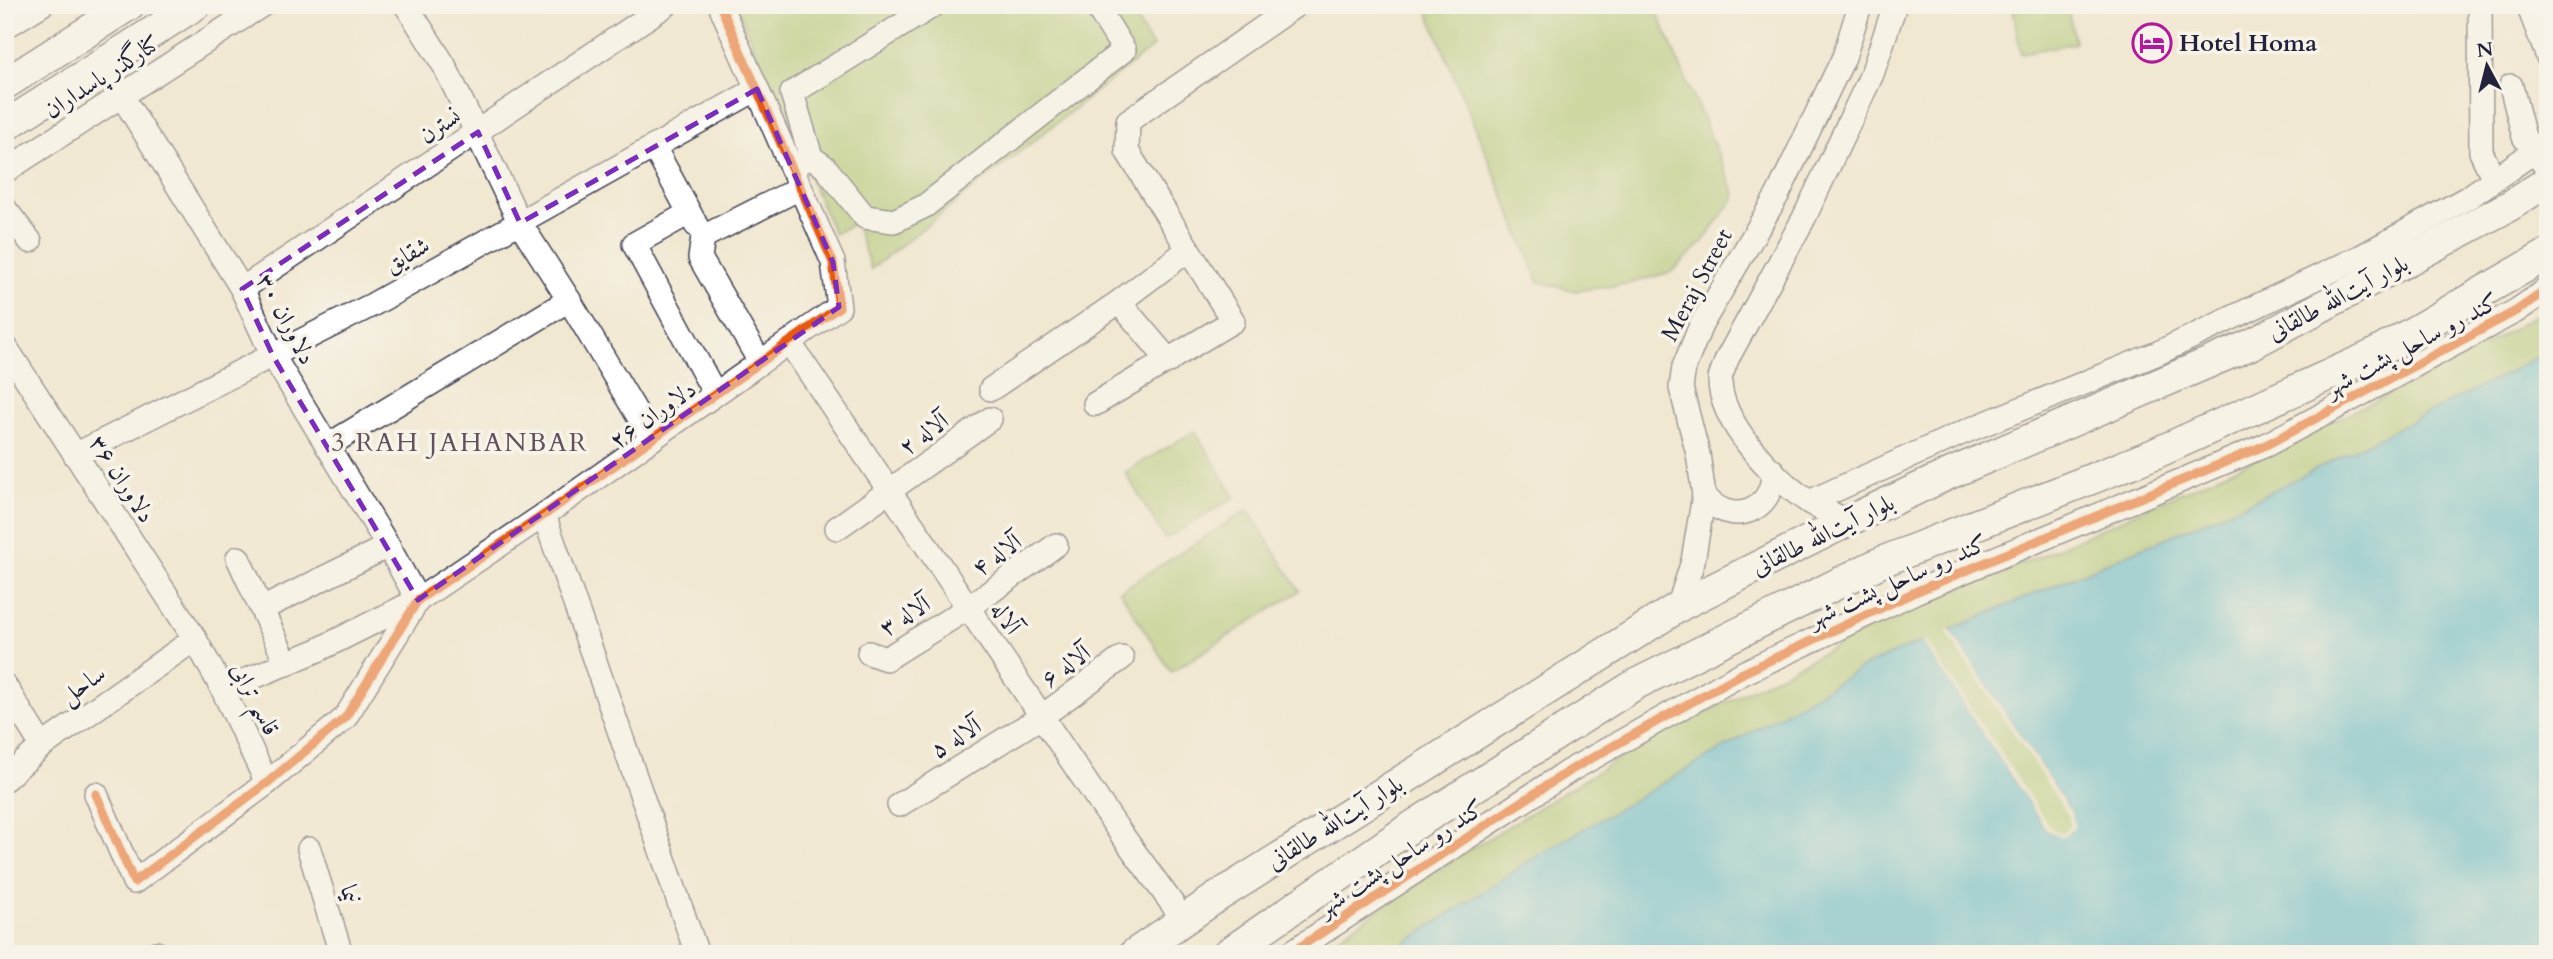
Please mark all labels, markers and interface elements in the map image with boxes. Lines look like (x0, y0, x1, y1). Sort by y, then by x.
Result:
hotel icon: Hotel Homa (2131, 22, 2173, 64)
street label: کنارگذر پاسداران (37, 26, 166, 127)
place label: Hotel Homa (2179, 27, 2317, 60)
north arrow (2452, 32, 2522, 102)
text: N (2475, 36, 2495, 64)
street label: نسترن (413, 100, 467, 152)
street label: Meraj Street (1653, 222, 1741, 347)
street label: شقایق (378, 229, 436, 281)
street label: بلوار آیت‌الله طالقانی (2260, 244, 2414, 349)
street label: دلاوران ۳۰ (248, 268, 324, 370)
street label: کند رو ساحل پشت شهر (2316, 285, 2505, 406)
street label: دلاوران ۲۶ (603, 373, 703, 457)
street label: آلاله ۲ (892, 403, 958, 463)
district label: 3 RAH JAHANBAR (331, 425, 589, 460)
street label: دلاوران ۳۶ (81, 429, 163, 529)
street label: بلوار آیت‌الله طالقانی (1745, 483, 1900, 584)
street label: آلاله ۴ (965, 524, 1031, 584)
street label: کند رو ساحل پشت شهر (1800, 527, 1993, 637)
street label: آلاله ۳ (873, 586, 939, 644)
street label: آلاله (983, 595, 1031, 644)
street label: آلاله ۶ (1034, 635, 1100, 695)
street label: ساحل (53, 657, 113, 713)
street label: قاسم ترابی (216, 657, 287, 745)
street label: آلاله ۵ (924, 708, 990, 766)
street label: بلوار آیت‌الله طالقانی (1259, 765, 1410, 878)
street label: کند رو ساحل پشت شهر (1309, 792, 1491, 926)
street label: نیما (332, 881, 368, 907)

